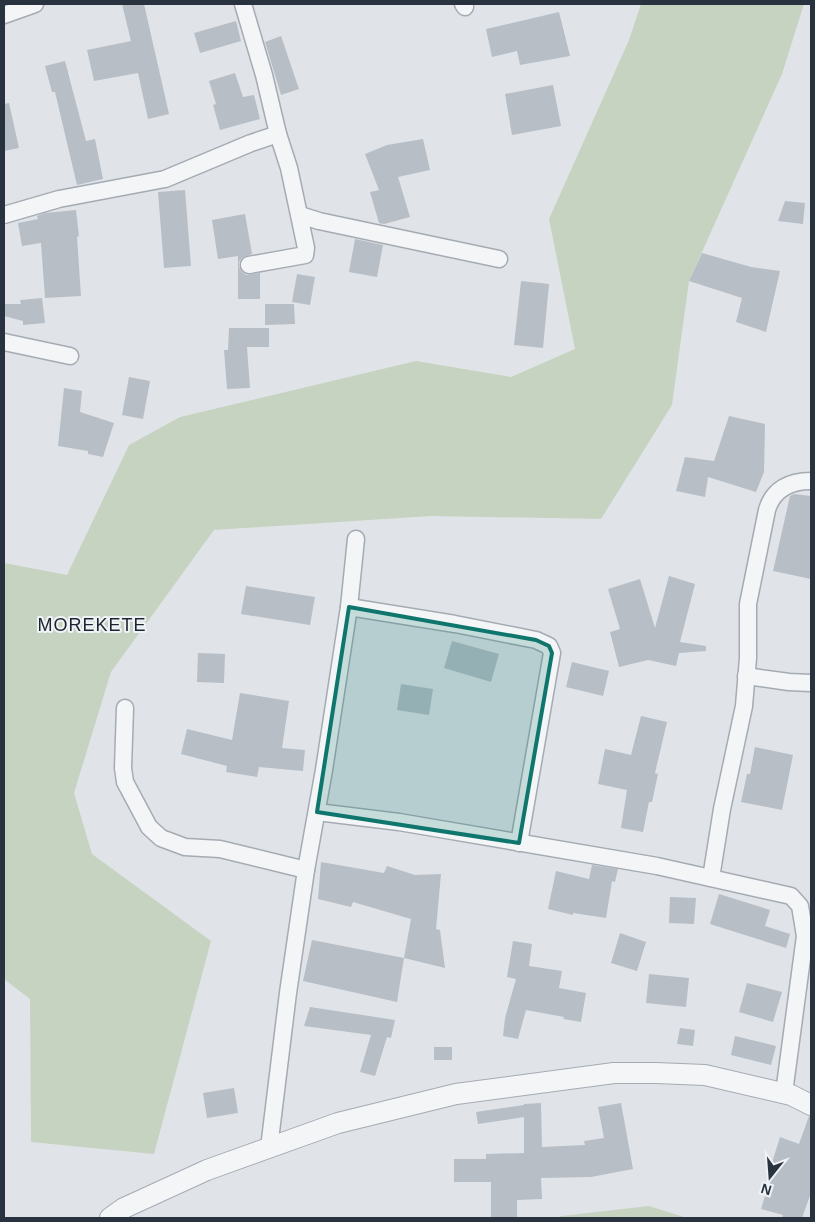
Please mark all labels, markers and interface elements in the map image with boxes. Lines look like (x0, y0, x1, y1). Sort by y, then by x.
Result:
district label: MOREKETE (37, 615, 147, 635)
north arrow (745, 1152, 795, 1202)
text: N (759, 1180, 773, 1199)

